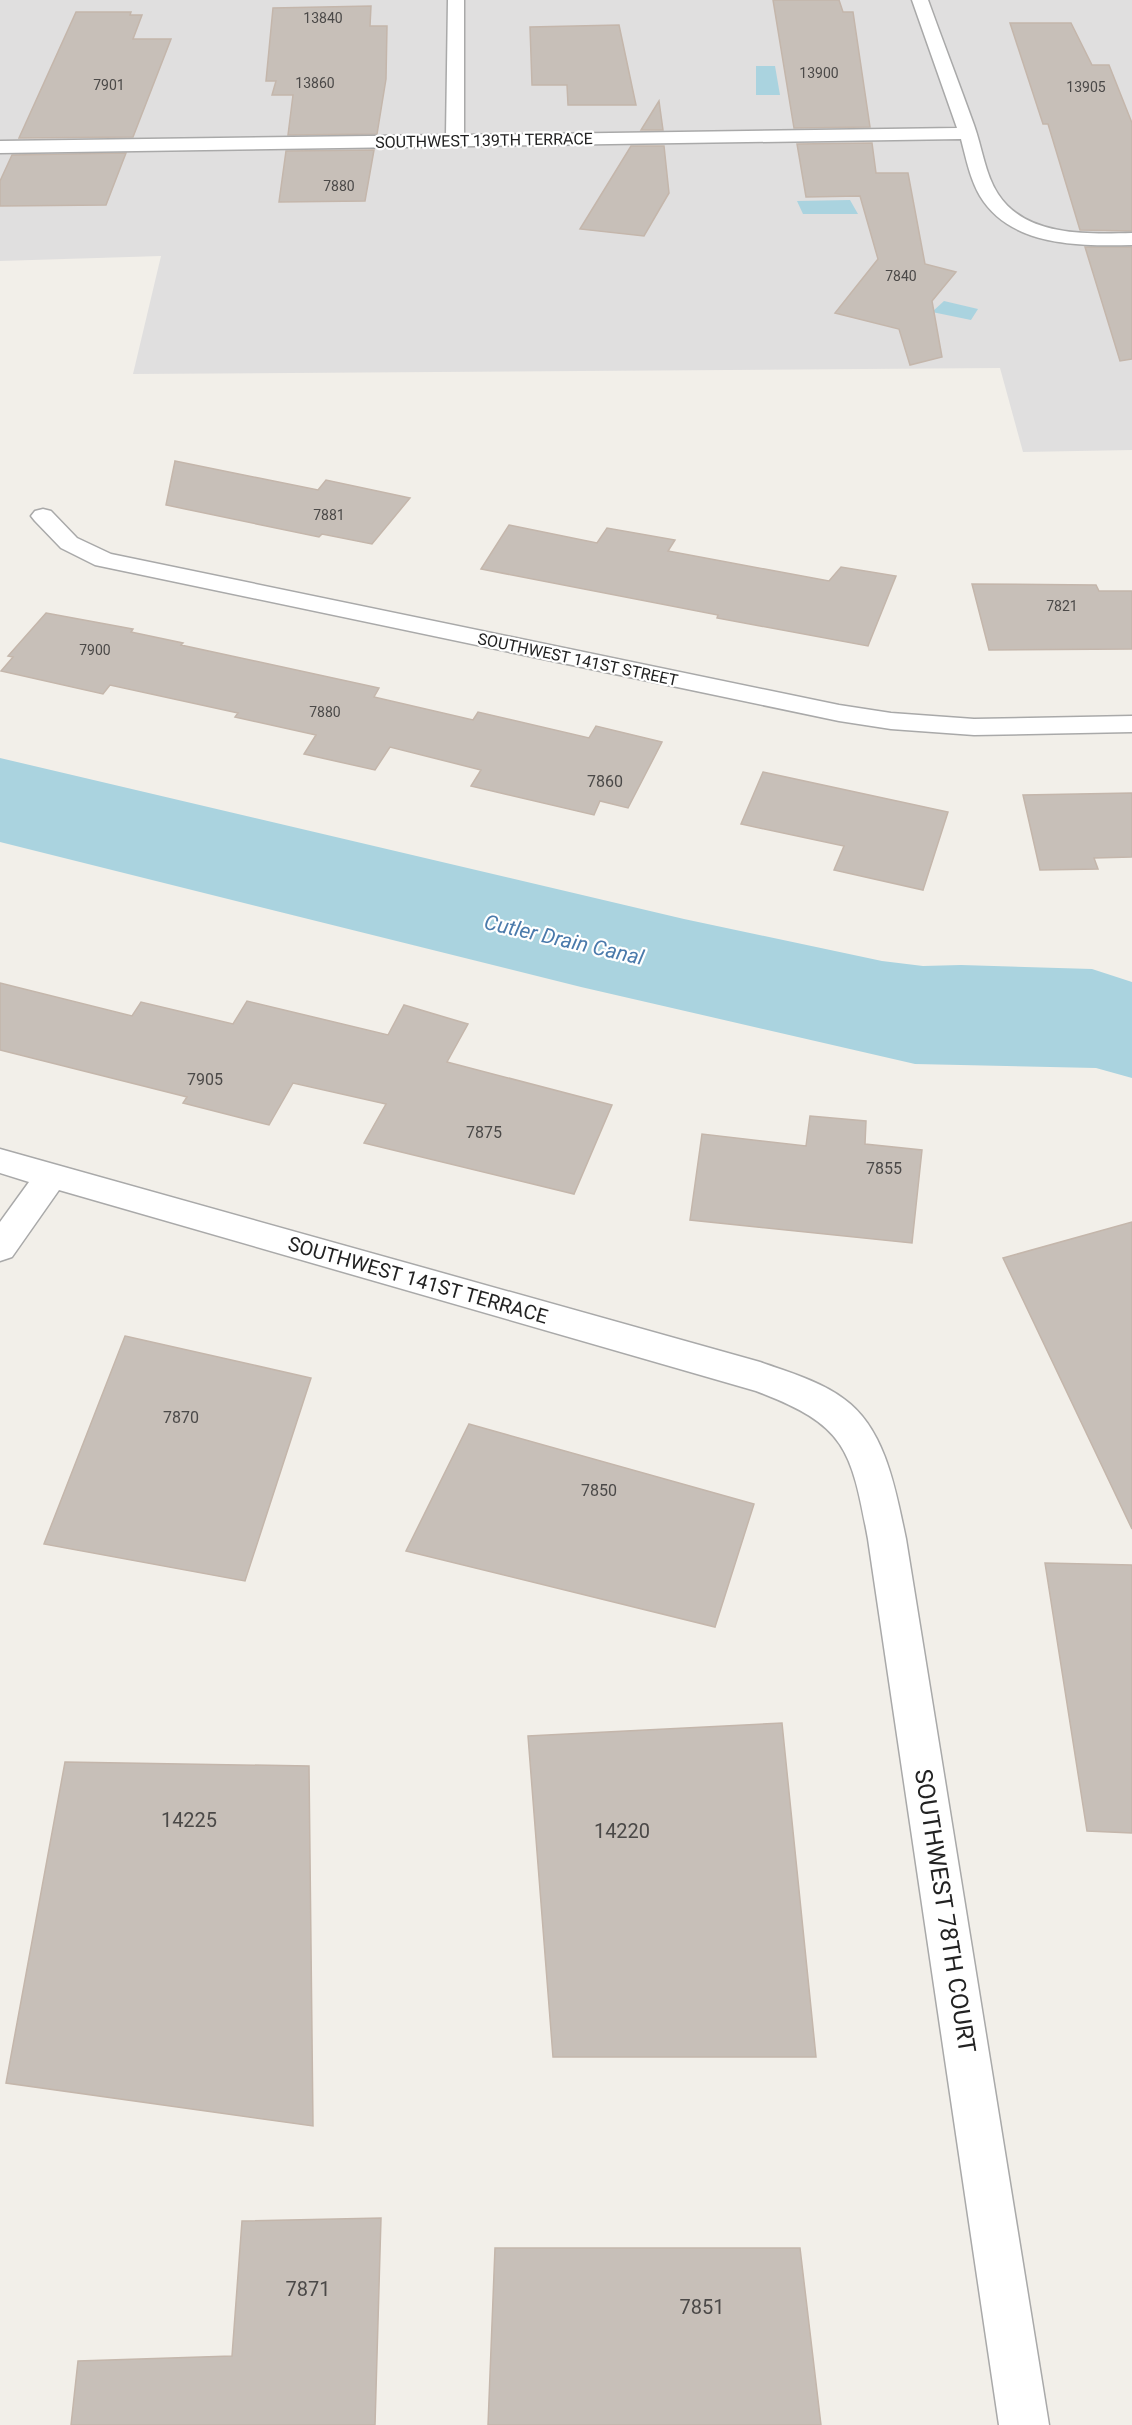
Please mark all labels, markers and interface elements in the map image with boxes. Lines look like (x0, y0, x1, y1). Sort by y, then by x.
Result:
house number: 13840 (303, 10, 343, 26)
house number: 13900 (799, 65, 839, 81)
house number: 13860 (295, 75, 335, 91)
house number: 7901 (93, 77, 125, 93)
house number: 13905 (1066, 79, 1106, 95)
street label: SOUTHWEST 139TH TERRACE (375, 129, 593, 152)
house number: 7880 (323, 178, 355, 194)
house number: 7840 (885, 268, 917, 284)
house number: 7881 (313, 507, 345, 523)
house number: 7821 (1046, 598, 1078, 614)
street label: SOUTHWEST 141ST STREET (476, 629, 680, 690)
house number: 7900 (79, 642, 111, 658)
house number: 7880 (309, 704, 341, 720)
house number: 7860 (587, 772, 623, 791)
water label: Cutler Drain Canal (482, 910, 647, 970)
house number: 7905 (187, 1070, 223, 1089)
house number: 7875 (466, 1123, 502, 1142)
house number: 7855 (866, 1159, 902, 1178)
street label: SOUTHWEST 141ST TERRACE (285, 1231, 551, 1329)
house number: 7870 (163, 1408, 199, 1427)
house number: 7850 (581, 1481, 617, 1500)
street label: SOUTHWEST 78TH COURT (909, 1767, 981, 2055)
house number: 14225 (161, 1808, 217, 1832)
house number: 14220 (594, 1819, 650, 1843)
house number: 7871 (286, 2277, 330, 2301)
house number: 7851 (680, 2295, 724, 2319)

